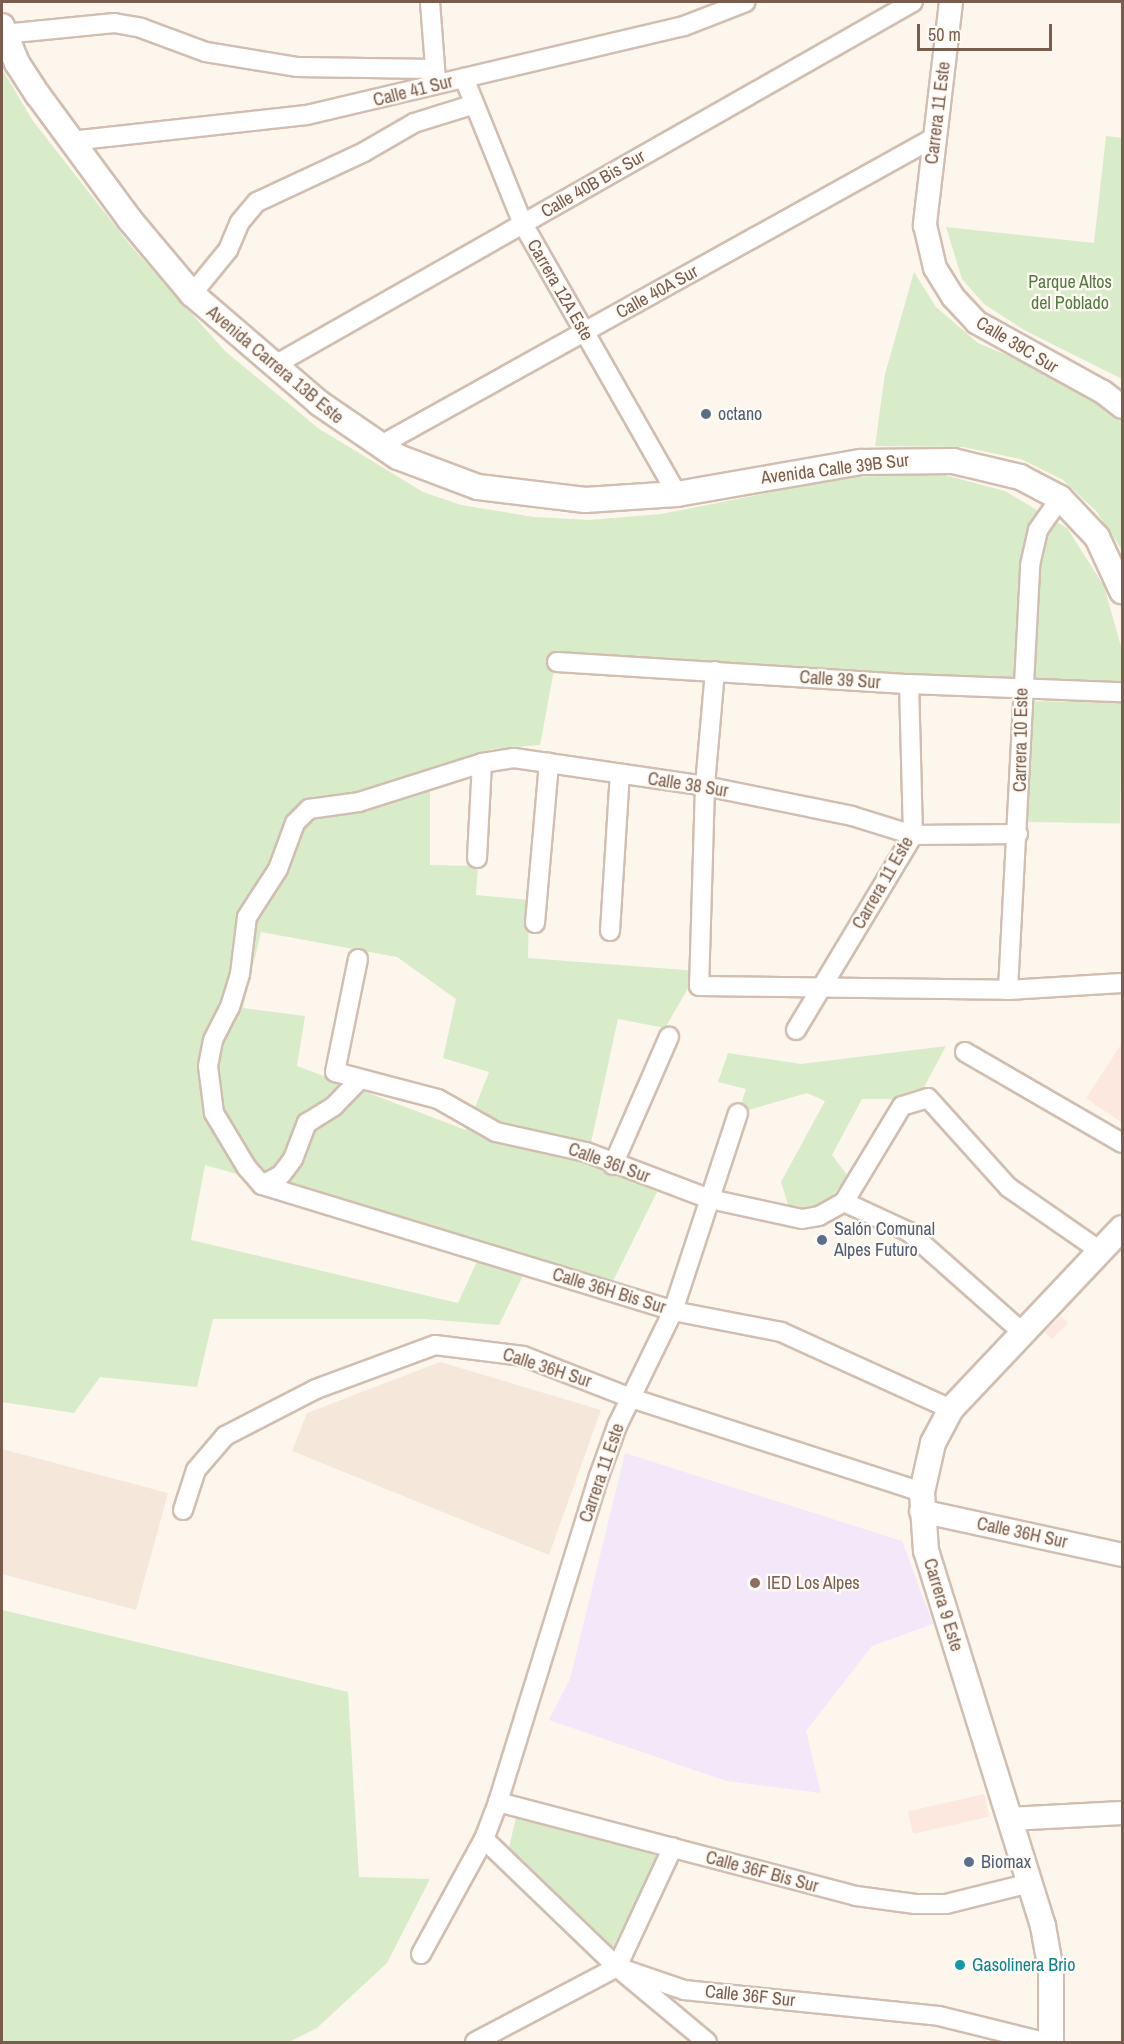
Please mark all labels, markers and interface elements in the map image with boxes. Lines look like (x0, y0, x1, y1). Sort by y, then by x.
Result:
scale bar (920, 12, 1055, 50)
text: 50 m (928, 22, 961, 47)
street label: Carrera 11 Este (921, 61, 955, 165)
street label: Calle 41 Sur (371, 71, 455, 111)
street label: Calle 40B Bis Sur (537, 146, 649, 222)
street label: Carrera 12A Este (522, 235, 598, 345)
street label: Calle 40A Sur (612, 260, 702, 324)
park label: Parque Altos del Poblado (1028, 272, 1112, 314)
street label: Avenida Carrera 13B Este (202, 301, 348, 429)
street label: Calle 39C Sur (972, 312, 1062, 378)
place label: octano (718, 403, 762, 425)
marker: octano (699, 407, 713, 421)
street label: Avenida Calle 39B Sur (760, 449, 910, 489)
street label: Calle 39 Sur (799, 666, 881, 694)
street label: Carrera 10 Este (1009, 688, 1033, 792)
street label: Calle 38 Sur (646, 768, 730, 802)
street label: Carrera 11 Este (848, 833, 918, 933)
street label: Calle 36I Sur (565, 1138, 653, 1188)
place label: Salón Comunal Alpes Futuro (834, 1219, 935, 1262)
marker: Salón Comunal Alpes Futuro (815, 1233, 829, 1247)
street label: Calle 36H Bis Sur (550, 1264, 668, 1318)
street label: Calle 36H Sur (500, 1344, 594, 1392)
street label: Carrera 11 Este (575, 1421, 629, 1525)
street label: Calle 36H Sur (975, 1513, 1069, 1553)
street label: Carrera 9 Este (919, 1556, 967, 1654)
place label: IED Los Alpes (767, 1572, 861, 1594)
marker: IED Los Alpes (748, 1576, 762, 1590)
street label: Calle 36F Bis Sur (703, 1847, 821, 1897)
place label: Biomax (981, 1851, 1031, 1873)
marker: Biomax (962, 1855, 976, 1869)
place label: Gasolinera Brio (972, 1954, 1075, 1976)
marker: Gasolinera Brio (953, 1958, 967, 1972)
street label: Calle 36F Sur (704, 1981, 796, 2011)

